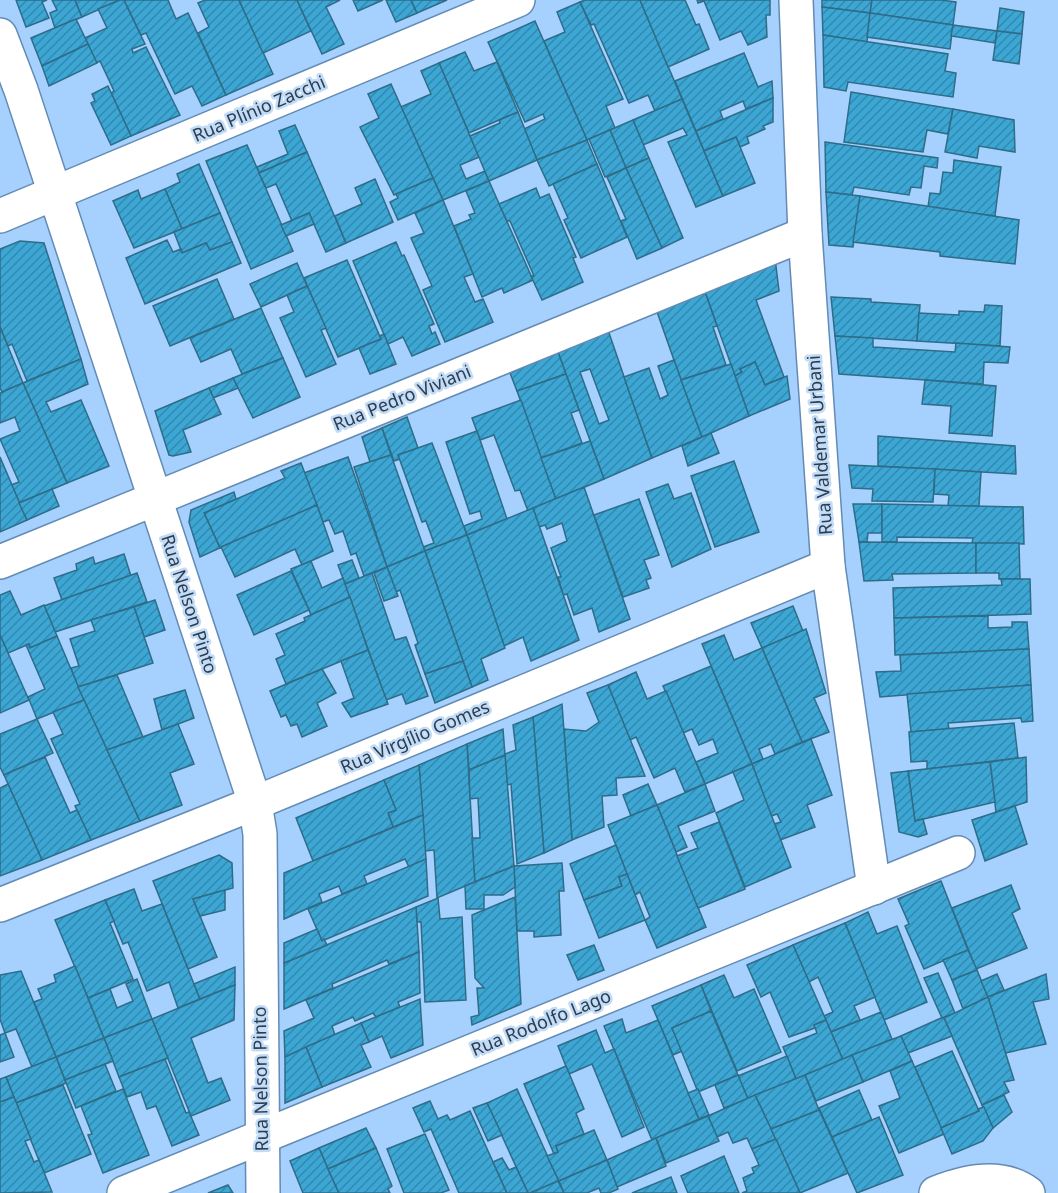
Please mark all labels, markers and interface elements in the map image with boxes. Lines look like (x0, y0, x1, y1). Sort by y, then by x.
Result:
street label: Rua Plínio Zacchi (189, 69, 329, 147)
street label: Rua Valdemar Urbani (801, 354, 837, 536)
street label: Rua Pedro Viviani (329, 358, 474, 436)
street label: Rua Nelson Pinto (156, 531, 224, 676)
street label: Rua Virgílio Gomes (336, 694, 493, 778)
street label: Rua Rodolfo Lago (467, 983, 614, 1061)
street label: Rua Nelson Pinto (247, 1006, 273, 1152)

